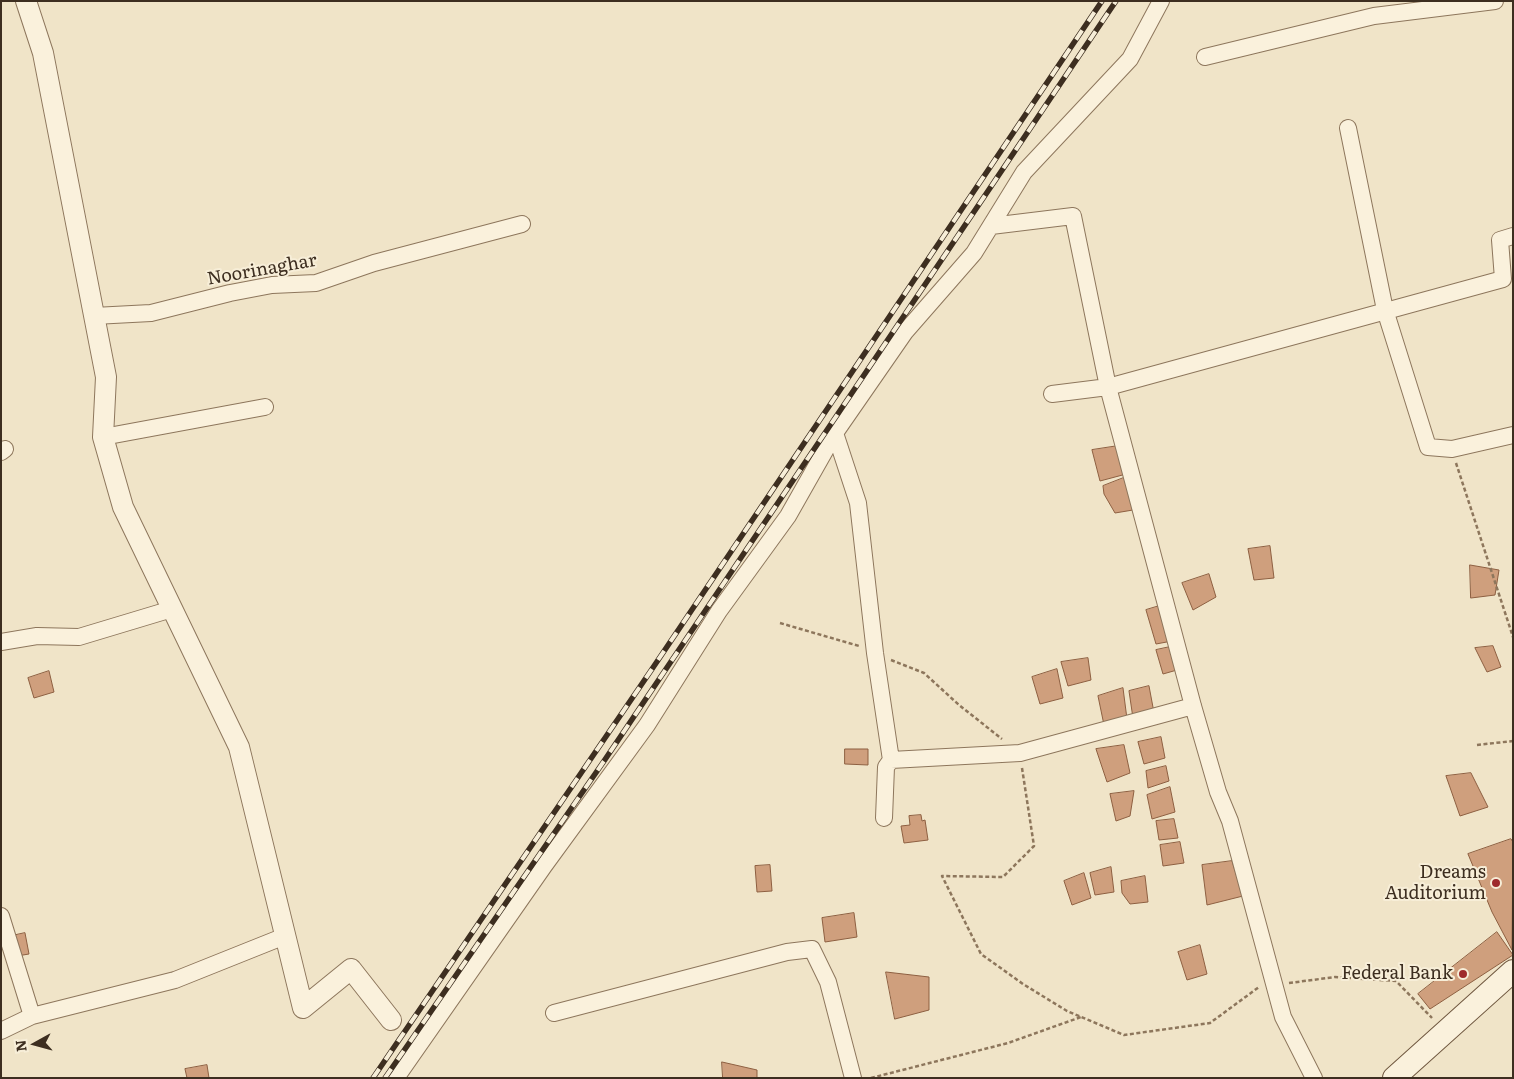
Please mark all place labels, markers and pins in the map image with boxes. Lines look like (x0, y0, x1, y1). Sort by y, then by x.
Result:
place label: Dreams Auditorium (1385, 862, 1486, 904)
marker: Dreams Auditorium (1490, 877, 1502, 889)
place label: Federal Bank (1341, 963, 1453, 985)
marker: Federal Bank (1457, 968, 1469, 980)

